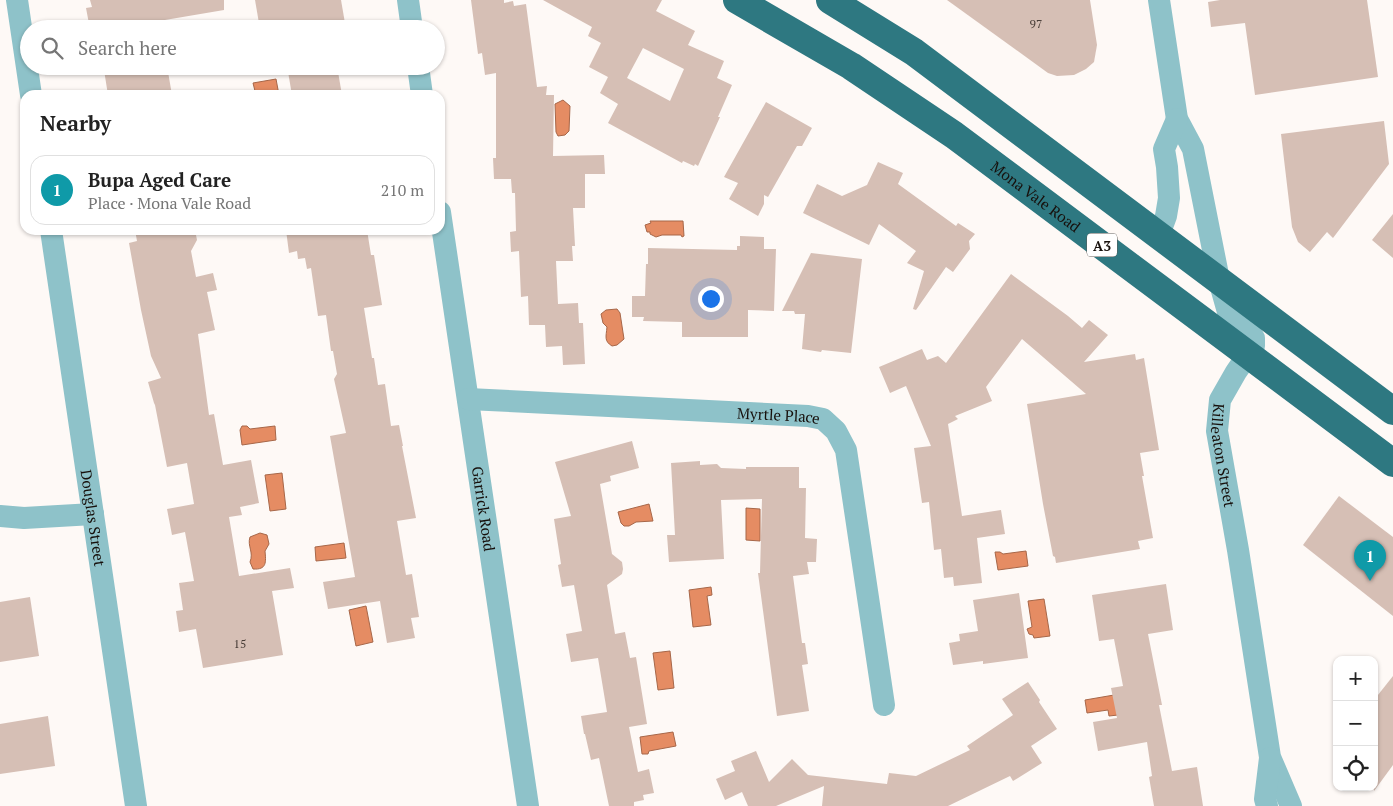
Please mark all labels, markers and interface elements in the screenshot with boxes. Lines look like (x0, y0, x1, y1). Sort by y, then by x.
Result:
house number: 97 (1030, 16, 1042, 31)
search box (20, 20, 445, 75)
icon: search (38, 34, 66, 62)
text: Search here (78, 35, 177, 60)
text: Nearby (40, 109, 111, 137)
street label: Mona Vale Road (987, 156, 1085, 236)
text: Bupa Aged Care (88, 167, 231, 192)
text: 1 (52, 179, 62, 201)
text: 210 m (381, 179, 424, 201)
text: Place · Mona Vale Road (88, 192, 251, 214)
road number: A3 (1087, 234, 1117, 256)
your location (698, 286, 724, 312)
street label: Myrtle Place (737, 402, 822, 428)
street label: Killeaton Street (1207, 403, 1240, 509)
street label: Garrick Road (468, 465, 500, 553)
street label: Douglas Street (76, 468, 111, 568)
pin: 1 (1354, 540, 1386, 581)
house number: 15 (234, 636, 246, 651)
map controls (1333, 656, 1378, 791)
button: + (1333, 656, 1378, 701)
button: − (1333, 701, 1378, 746)
button: locate (1333, 746, 1378, 791)

